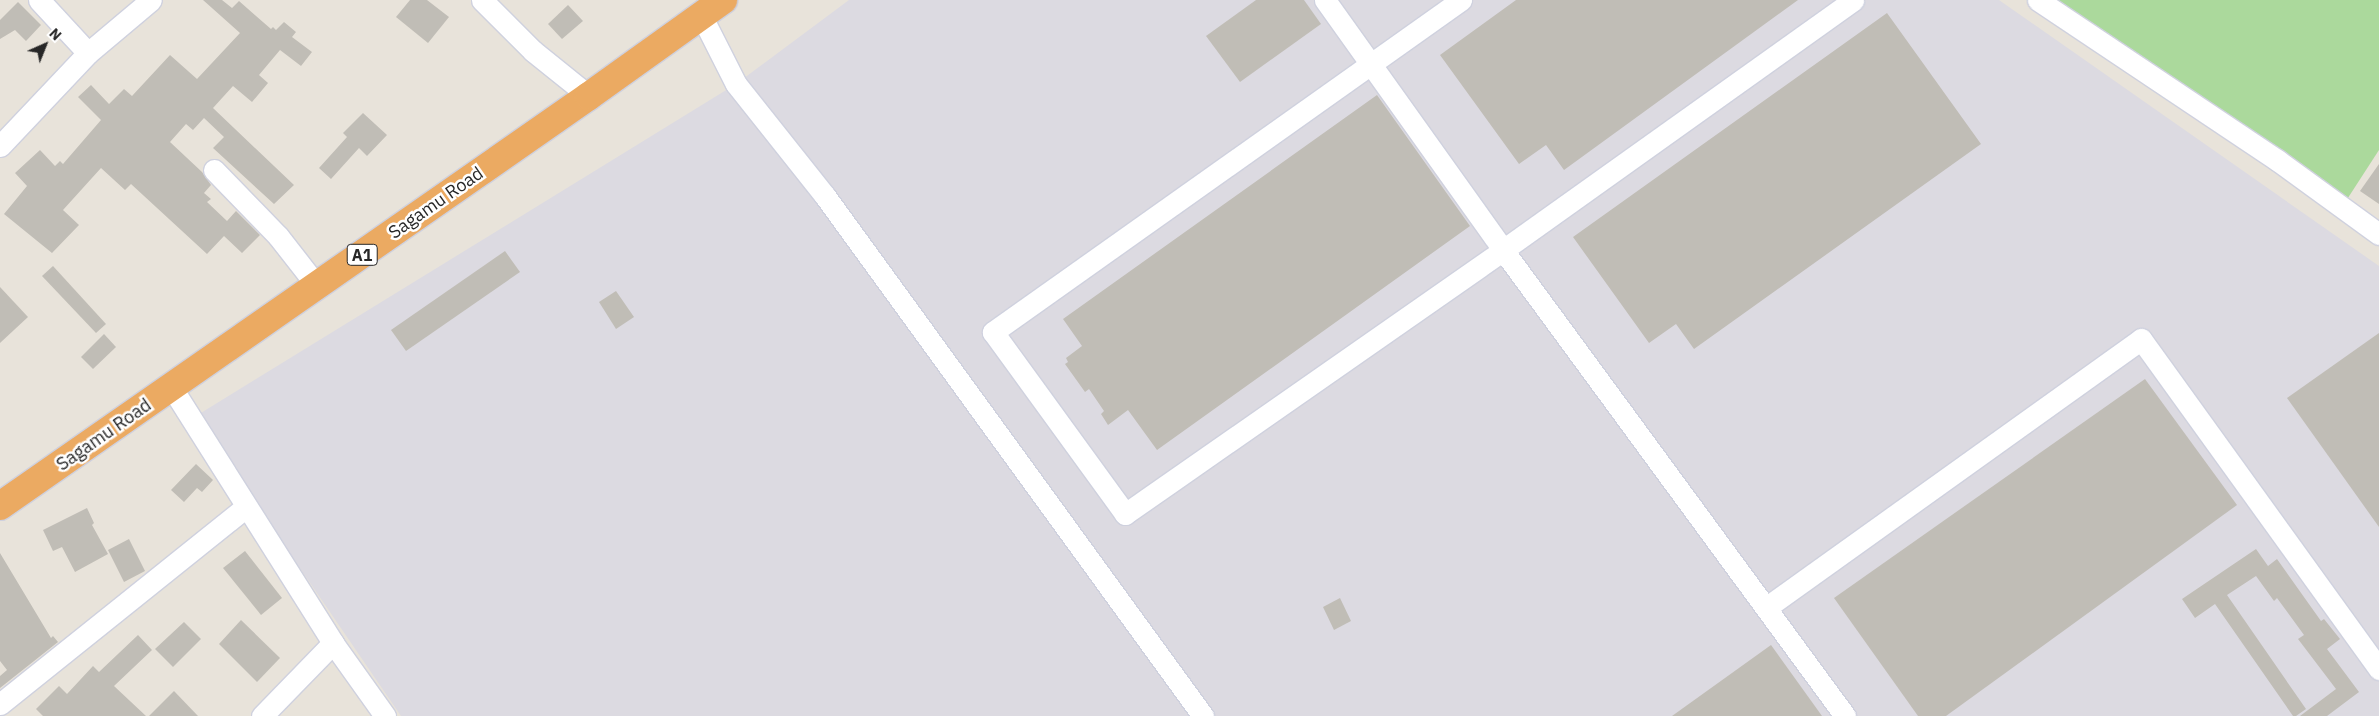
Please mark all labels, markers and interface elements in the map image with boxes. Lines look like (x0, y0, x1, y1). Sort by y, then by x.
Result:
north arrow (20, 20, 70, 70)
text: N (46, 24, 65, 44)
street label: Sagamu Road (384, 162, 488, 244)
road number: A1 (346, 242, 378, 268)
street label: Sagamu Road (52, 394, 156, 476)

